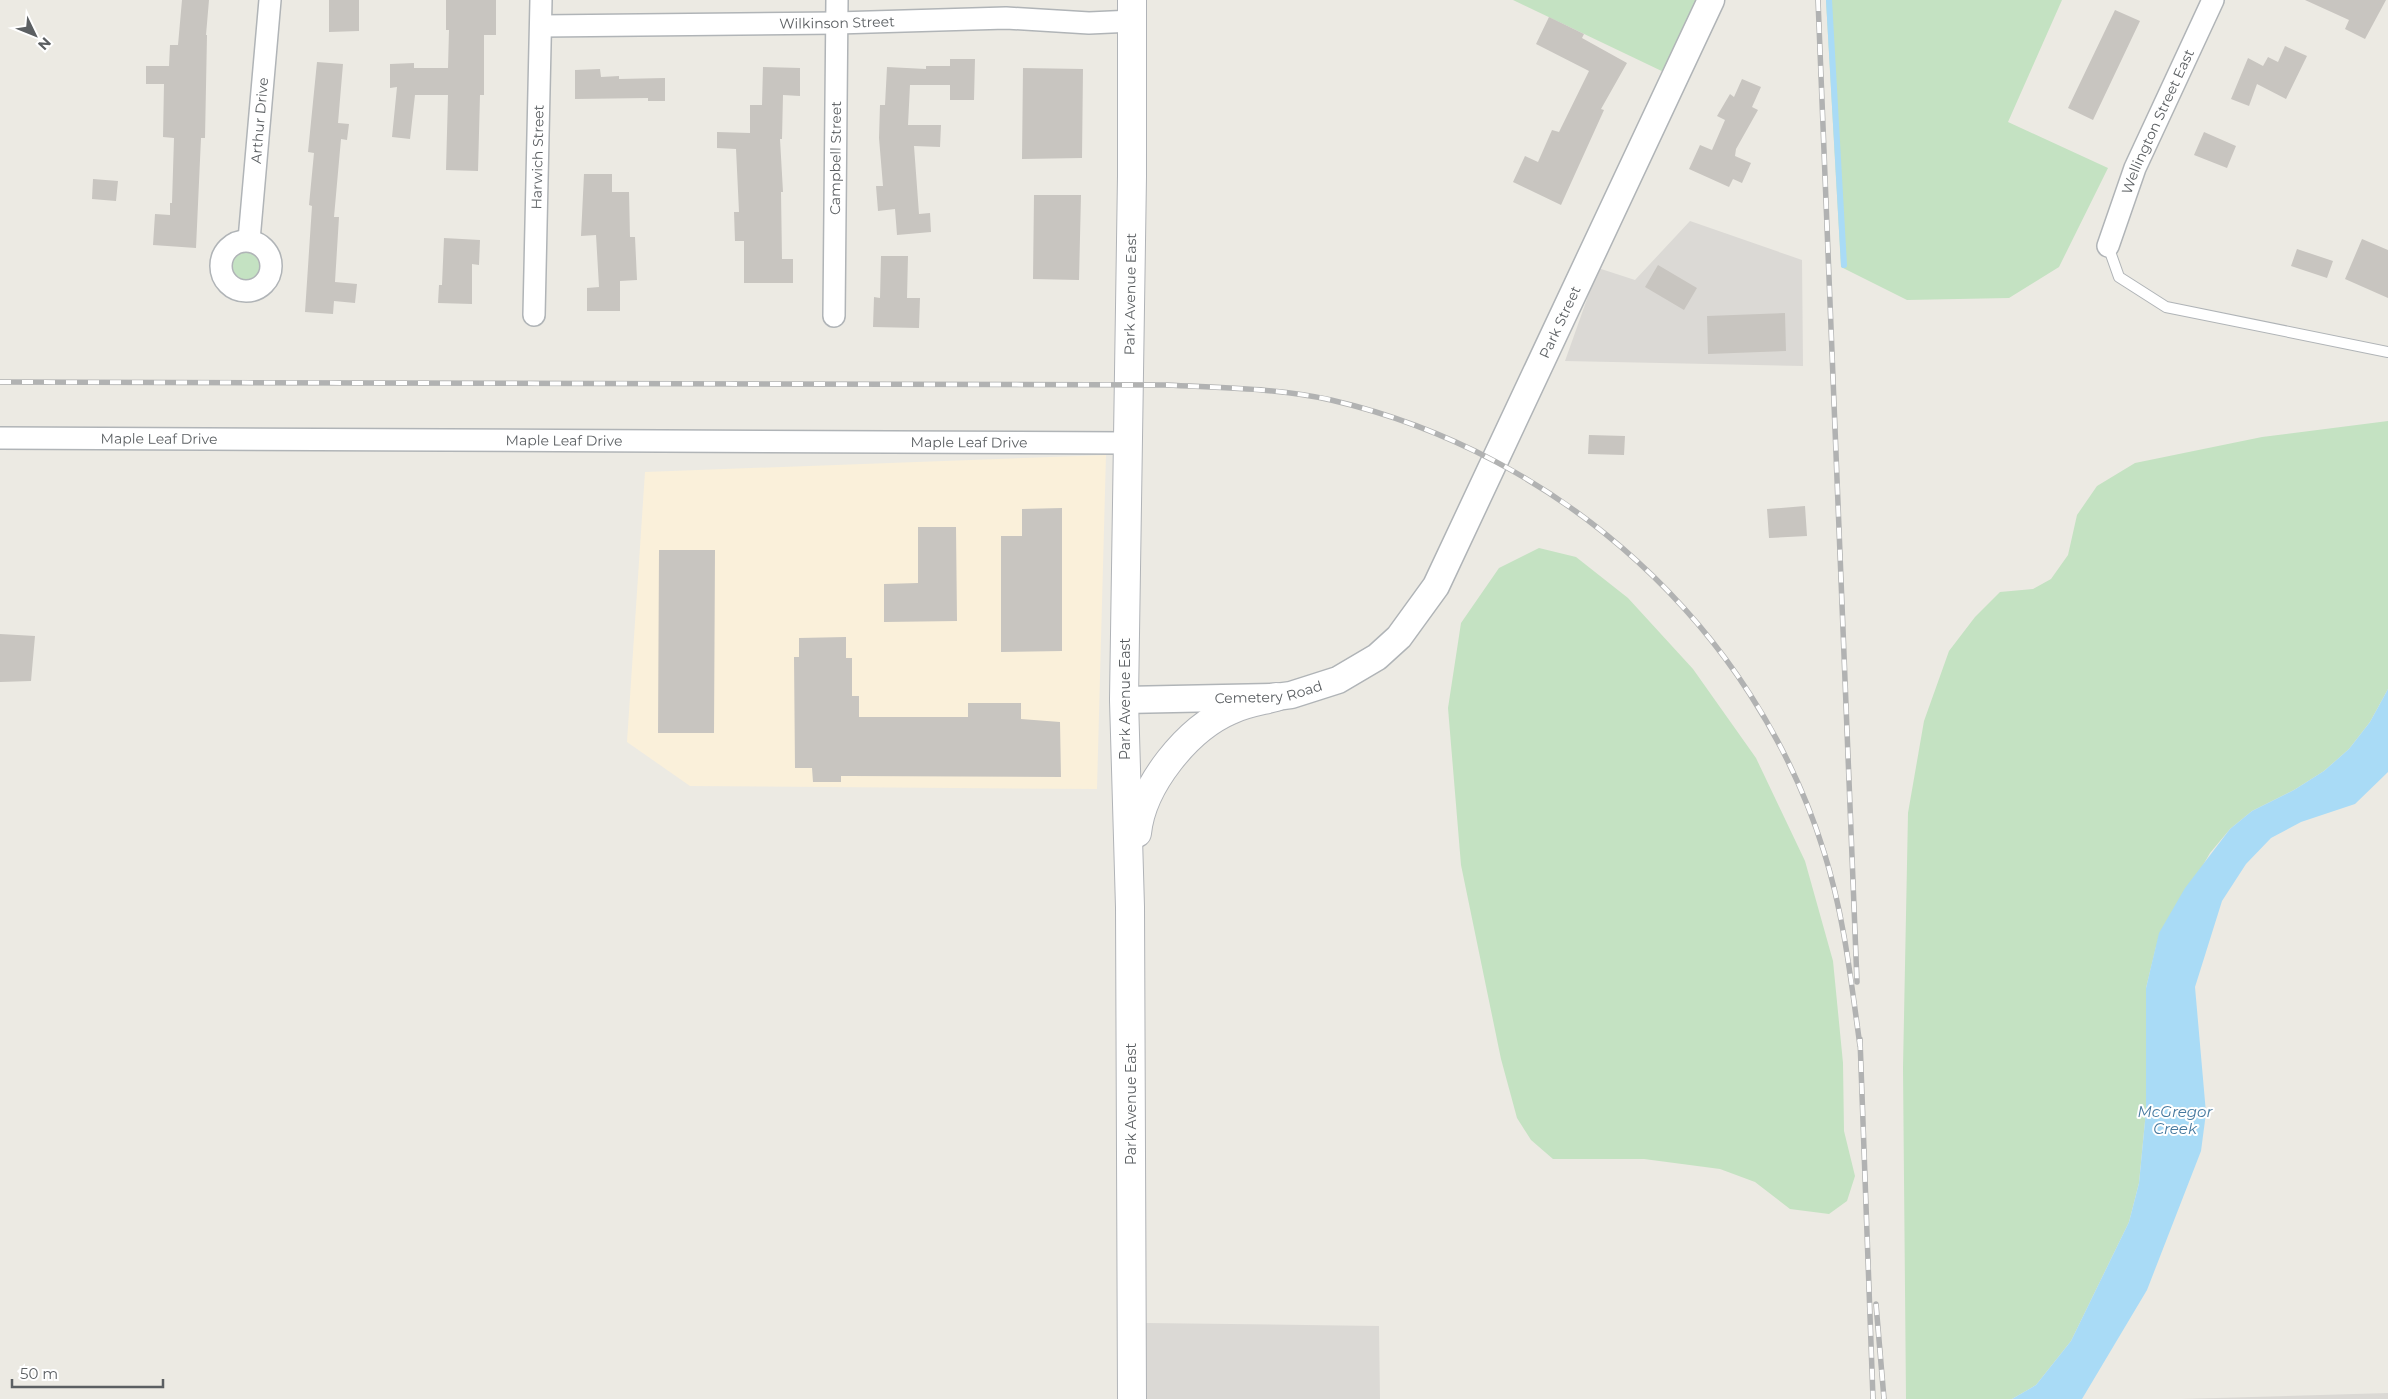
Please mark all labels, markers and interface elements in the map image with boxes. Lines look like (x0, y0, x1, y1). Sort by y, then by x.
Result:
north arrow (10, 10, 60, 60)
street label: Wilkinson Street (779, 12, 895, 33)
text: N (34, 34, 55, 54)
street label: Wellington Street East (2118, 46, 2198, 197)
street label: Arthur Drive (247, 77, 272, 164)
street label: Campbell Street (826, 101, 845, 215)
street label: Harwich Street (527, 104, 548, 210)
street label: Park Avenue East (1120, 233, 1140, 355)
street label: Park Street (1535, 283, 1585, 361)
street label: Maple Leaf Drive (101, 429, 217, 448)
street label: Maple Leaf Drive (506, 431, 622, 450)
street label: Maple Leaf Drive (911, 433, 1027, 452)
street label: Park Avenue East (1116, 638, 1134, 760)
street label: Cemetery Road (1214, 677, 1324, 707)
street label: Park Avenue East (1122, 1043, 1140, 1165)
water label: McGregor Creek (2138, 1102, 2213, 1138)
scale bar (12, 1356, 164, 1388)
text: 50 m (20, 1364, 58, 1383)

